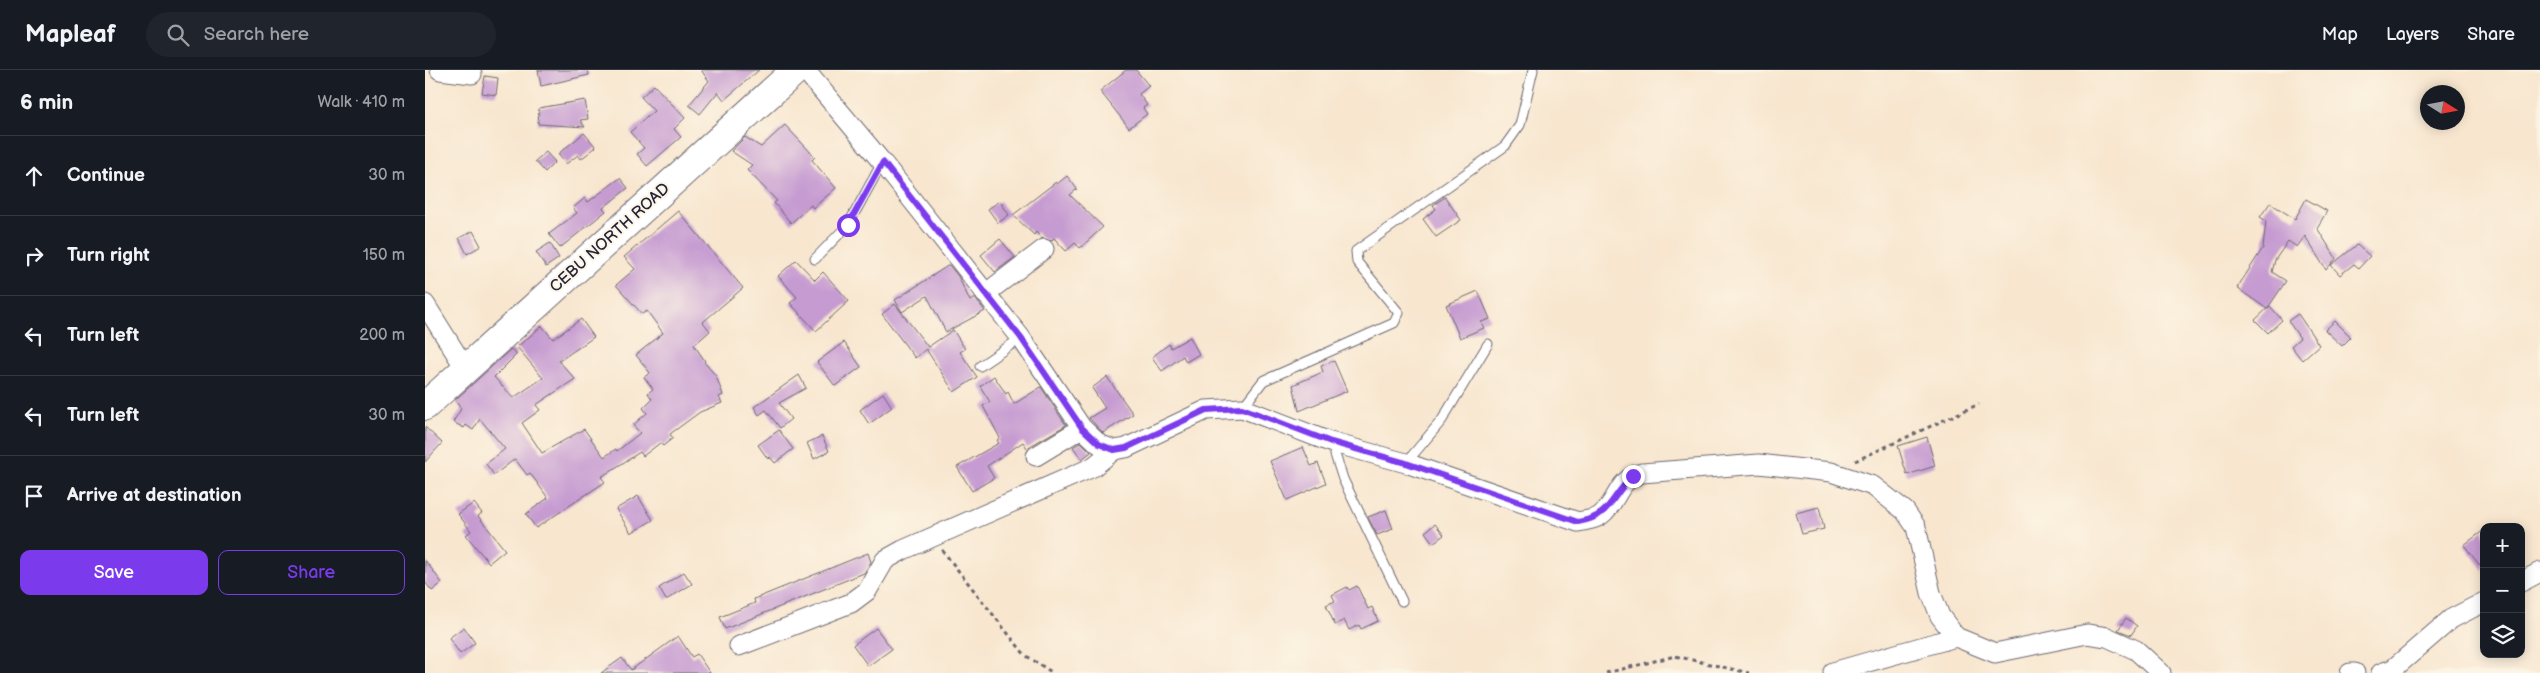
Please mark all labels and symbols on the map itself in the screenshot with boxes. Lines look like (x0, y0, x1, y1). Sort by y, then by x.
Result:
north arrow (2420, 85, 2465, 130)
street label: CEBU NORTH ROAD (546, 179, 674, 297)
route start (837, 214, 860, 237)
route end (1622, 465, 1645, 488)

